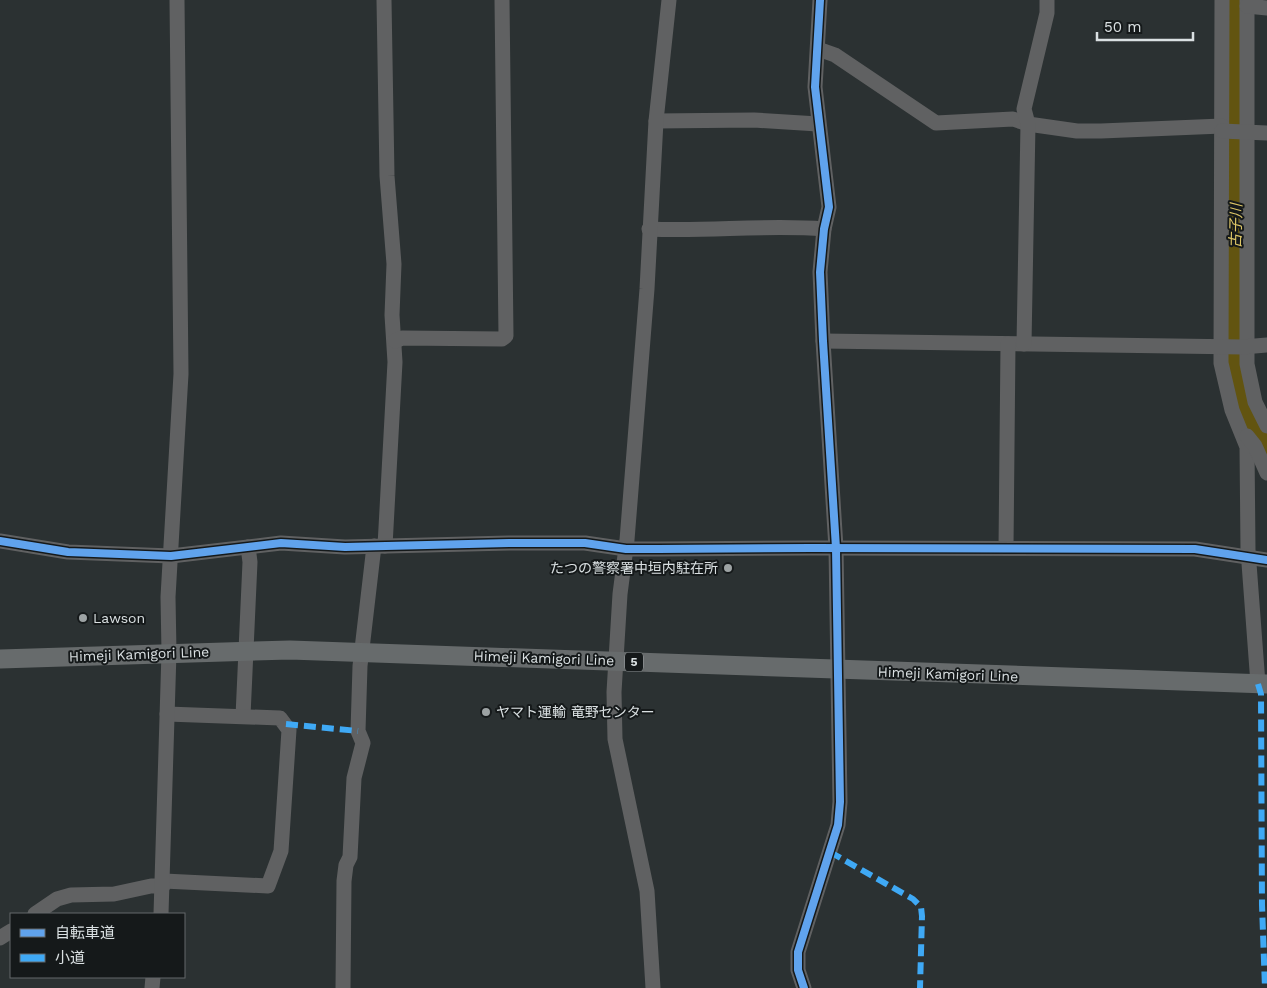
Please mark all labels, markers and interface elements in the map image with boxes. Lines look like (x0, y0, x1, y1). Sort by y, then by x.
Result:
scale bar (1097, 10, 1193, 42)
text: 50 m (1104, 18, 1141, 36)
water label: 古子川 (1227, 201, 1245, 249)
place label: たつの警察署中垣内駐在所 (550, 560, 718, 576)
marker: たつの警察署中垣内駐在所 (722, 562, 734, 574)
place label: Lawson (93, 610, 145, 626)
marker: Lawson (77, 612, 89, 624)
street label: Himeji Kamigori Line (68, 644, 210, 664)
street label: Himeji Kamigori Line (473, 648, 615, 668)
road number: 5 (625, 652, 643, 672)
street label: Himeji Kamigori Line (877, 664, 1019, 684)
place label: ヤマト運輸 竜野センター (496, 704, 655, 720)
marker: ヤマト運輸 竜野センター (480, 706, 492, 718)
legend (10, 913, 185, 978)
text: 自転車道 (55, 924, 115, 942)
text: 小道 (55, 949, 85, 967)

